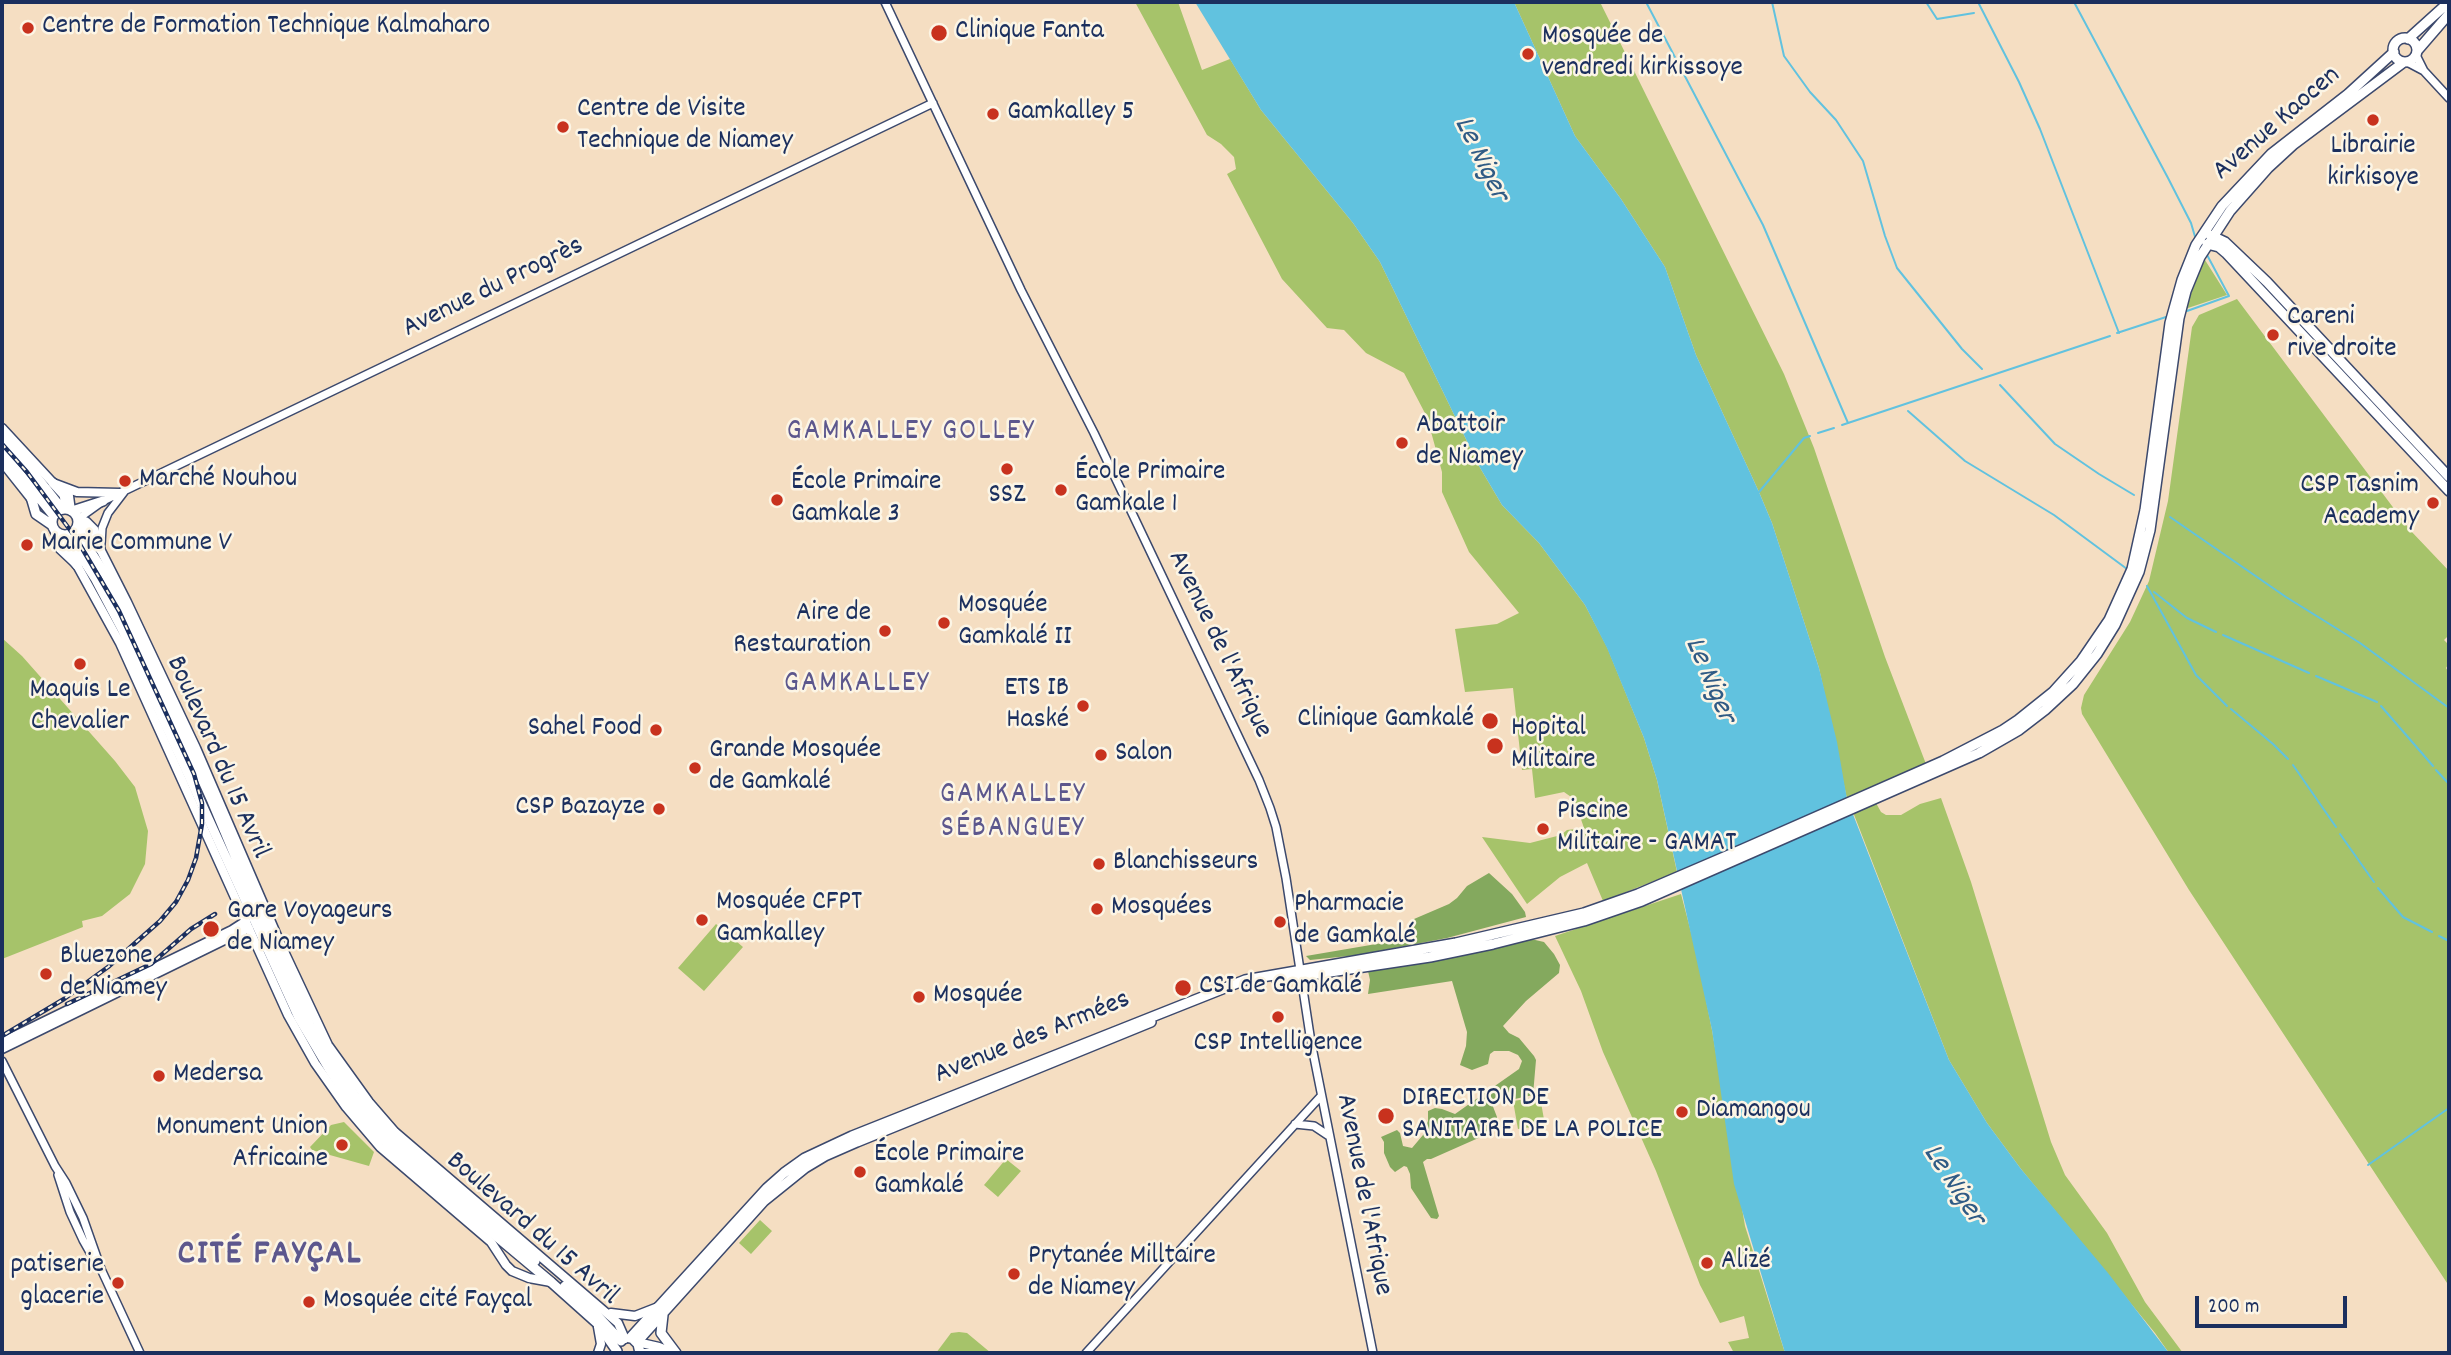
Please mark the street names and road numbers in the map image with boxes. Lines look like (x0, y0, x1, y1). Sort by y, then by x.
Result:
street label: Avenue Kaocen (2207, 60, 2349, 190)
street label: Avenue du Progrès (398, 231, 590, 347)
street label: Avenue de l'Afrique (1158, 546, 1278, 744)
street label: Boulevard du 15 Avril (156, 652, 276, 864)
street label: Avenue des Armées (930, 985, 1136, 1093)
street label: Avenue de l'Afrique (1326, 1091, 1398, 1299)
street label: Boulevard du 15 Avril (438, 1146, 624, 1314)

